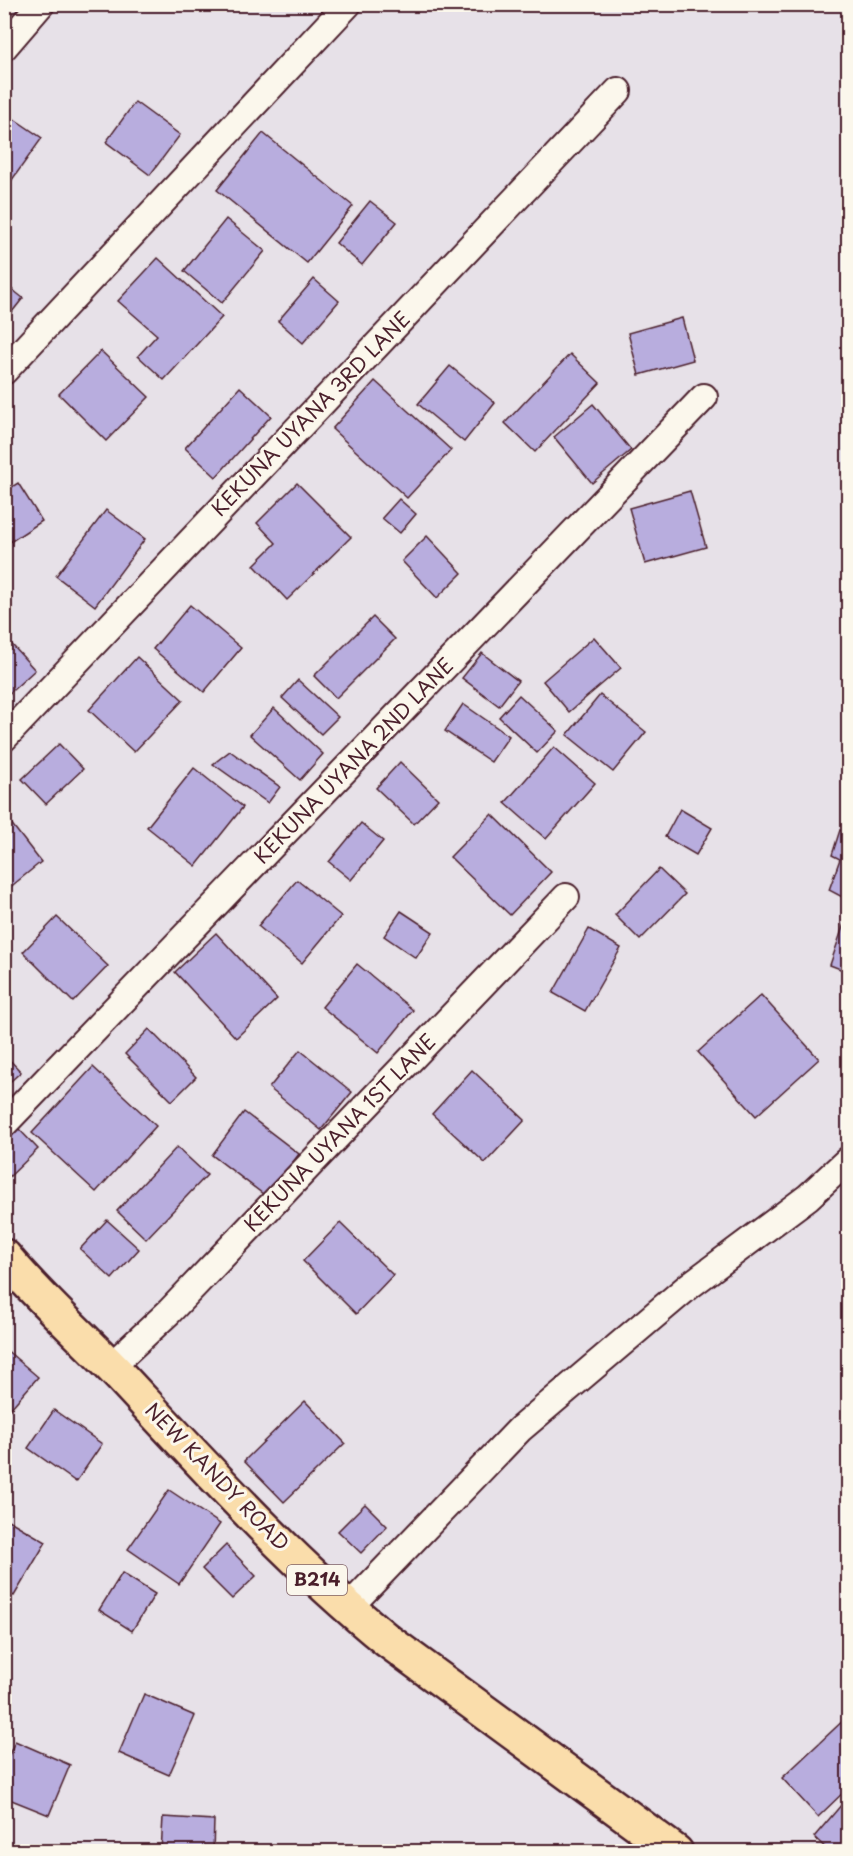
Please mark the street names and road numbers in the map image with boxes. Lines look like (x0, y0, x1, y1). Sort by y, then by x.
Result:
street label: KEKUNA UYANA 3RD LANE (204, 304, 417, 523)
street label: KEKUNA UYANA 2ND LANE (247, 651, 460, 870)
street label: KEKUNA UYANA 1ST LANE (236, 1026, 442, 1238)
street label: NEW KANDY ROAD (139, 1395, 297, 1557)
road number: B214 (287, 1565, 347, 1595)

